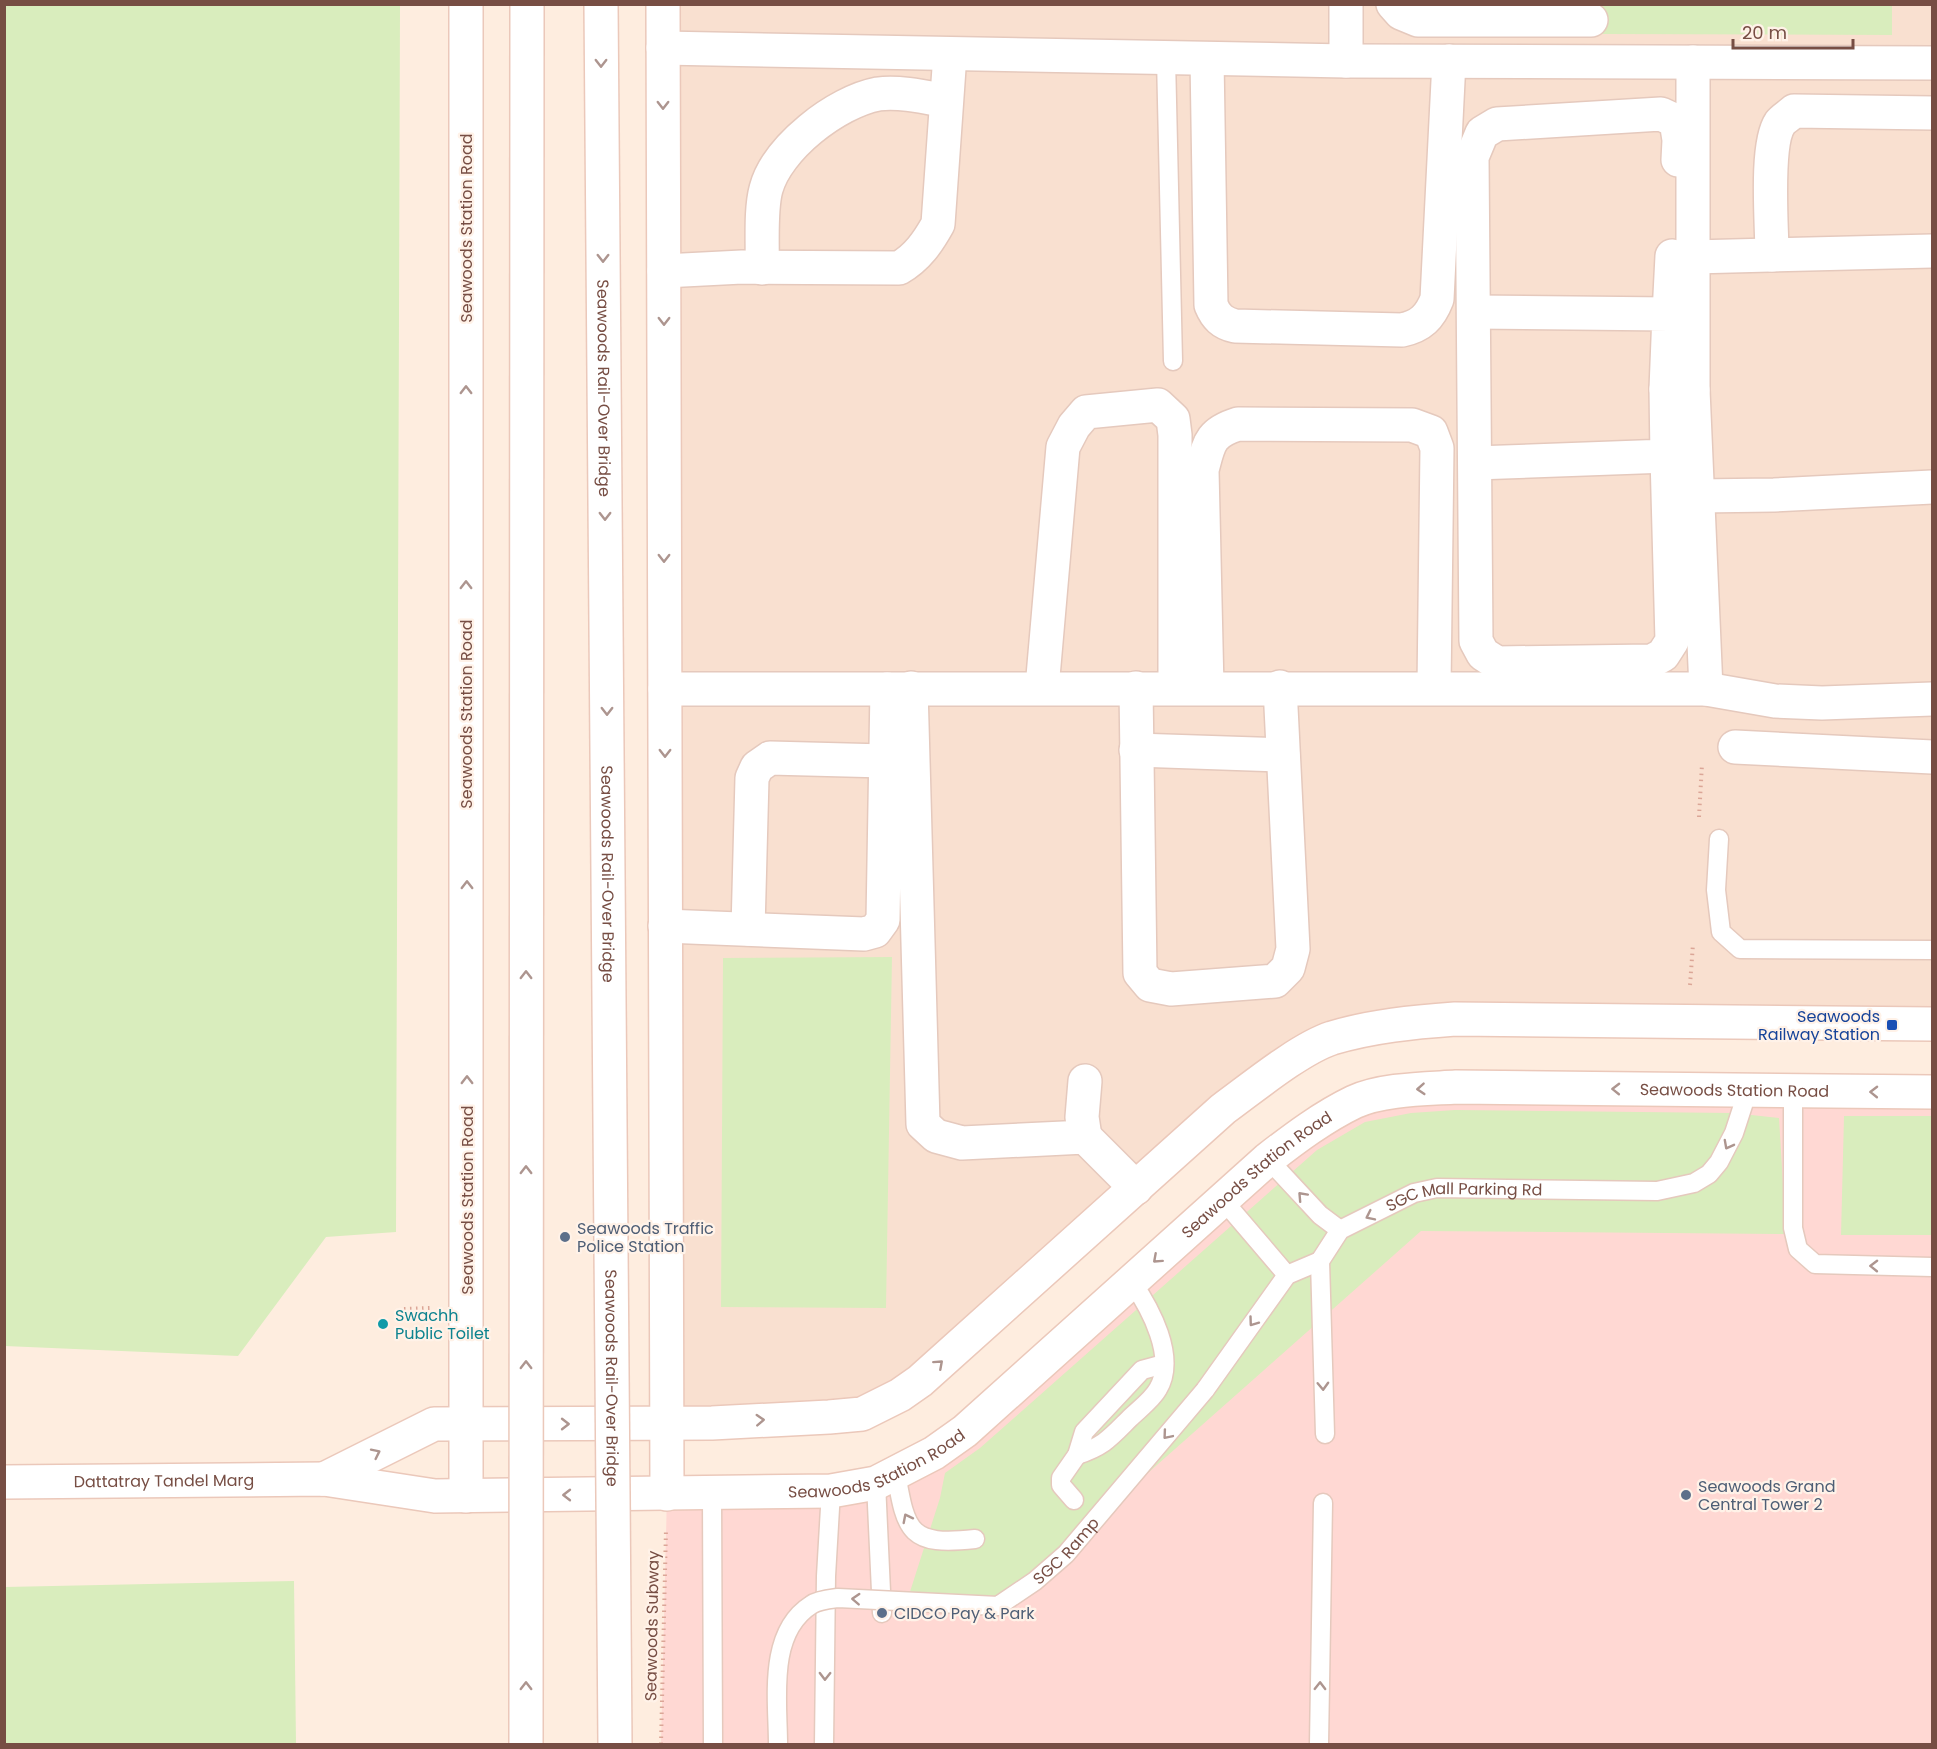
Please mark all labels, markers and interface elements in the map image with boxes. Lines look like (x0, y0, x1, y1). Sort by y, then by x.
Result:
scale bar (1733, 12, 1853, 50)
text: 20 m (1742, 20, 1787, 45)
one-way arrow (595, 58, 608, 67)
one-way arrow (657, 100, 669, 109)
street label: Seawoods Station Road (455, 133, 478, 323)
one-way arrow (597, 253, 609, 262)
street label: Seawoods Rail-Over Bridge (592, 279, 616, 497)
one-way arrow (658, 316, 670, 325)
one-way arrow (460, 386, 472, 395)
one-way arrow (599, 511, 611, 520)
one-way arrow (658, 553, 670, 562)
one-way arrow (460, 581, 472, 590)
street label: Seawoods Station Road (455, 619, 478, 809)
one-way arrow (601, 706, 613, 715)
one-way arrow (659, 748, 671, 757)
street label: Seawoods Rail-Over Bridge (596, 765, 620, 983)
one-way arrow (461, 881, 473, 890)
one-way arrow (520, 971, 532, 980)
place label: Seawoods Railway Station (1758, 1005, 1880, 1046)
marker: Seawoods Railway Station (1885, 1018, 1899, 1032)
one-way arrow (461, 1076, 473, 1085)
street label: Seawoods Station Road (1640, 1077, 1829, 1102)
one-way arrow (1417, 1082, 1426, 1095)
one-way arrow (1612, 1082, 1621, 1095)
one-way arrow (1870, 1085, 1879, 1098)
street label: Seawoods Station Road (456, 1105, 479, 1295)
street label: Seawoods Station Road (1176, 1105, 1336, 1243)
one-way arrow (1724, 1138, 1735, 1149)
one-way arrow (520, 1166, 532, 1175)
street label: SGC Mall Parking Rd (1382, 1176, 1543, 1217)
one-way arrow (1299, 1193, 1310, 1204)
one-way arrow (1365, 1208, 1376, 1220)
place label: Seawoods Traffic Police Station (577, 1217, 714, 1258)
marker: Seawoods Traffic Police Station (558, 1230, 572, 1244)
one-way arrow (1154, 1252, 1164, 1263)
one-way arrow (1870, 1259, 1879, 1272)
street label: Seawoods Rail-Over Bridge (600, 1269, 624, 1487)
place label: Swachh Public Toilet (395, 1304, 490, 1345)
one-way arrow (1249, 1316, 1260, 1327)
marker: Swachh Public Toilet (376, 1317, 390, 1331)
one-way arrow (932, 1360, 943, 1371)
one-way arrow (520, 1361, 532, 1370)
one-way arrow (1317, 1382, 1330, 1391)
one-way arrow (755, 1414, 764, 1427)
one-way arrow (560, 1418, 569, 1430)
street label: Seawoods Station Road (788, 1423, 970, 1503)
one-way arrow (1163, 1428, 1174, 1439)
one-way arrow (370, 1449, 381, 1461)
street label: Dattatray Tandel Marg (74, 1468, 254, 1493)
place label: Seawoods Grand Central Tower 2 (1698, 1475, 1835, 1516)
marker: Seawoods Grand Central Tower 2 (1679, 1488, 1693, 1502)
one-way arrow (562, 1489, 571, 1501)
street label: SGC Ramp (1028, 1512, 1104, 1590)
one-way arrow (902, 1514, 914, 1525)
street label: Seawoods Subway (639, 1551, 665, 1701)
one-way arrow (852, 1592, 861, 1605)
place label: CIDCO Pay & Park (894, 1602, 1035, 1625)
marker: CIDCO Pay & Park (875, 1606, 889, 1620)
one-way arrow (819, 1671, 831, 1680)
one-way arrow (520, 1682, 532, 1691)
one-way arrow (1314, 1682, 1327, 1691)

